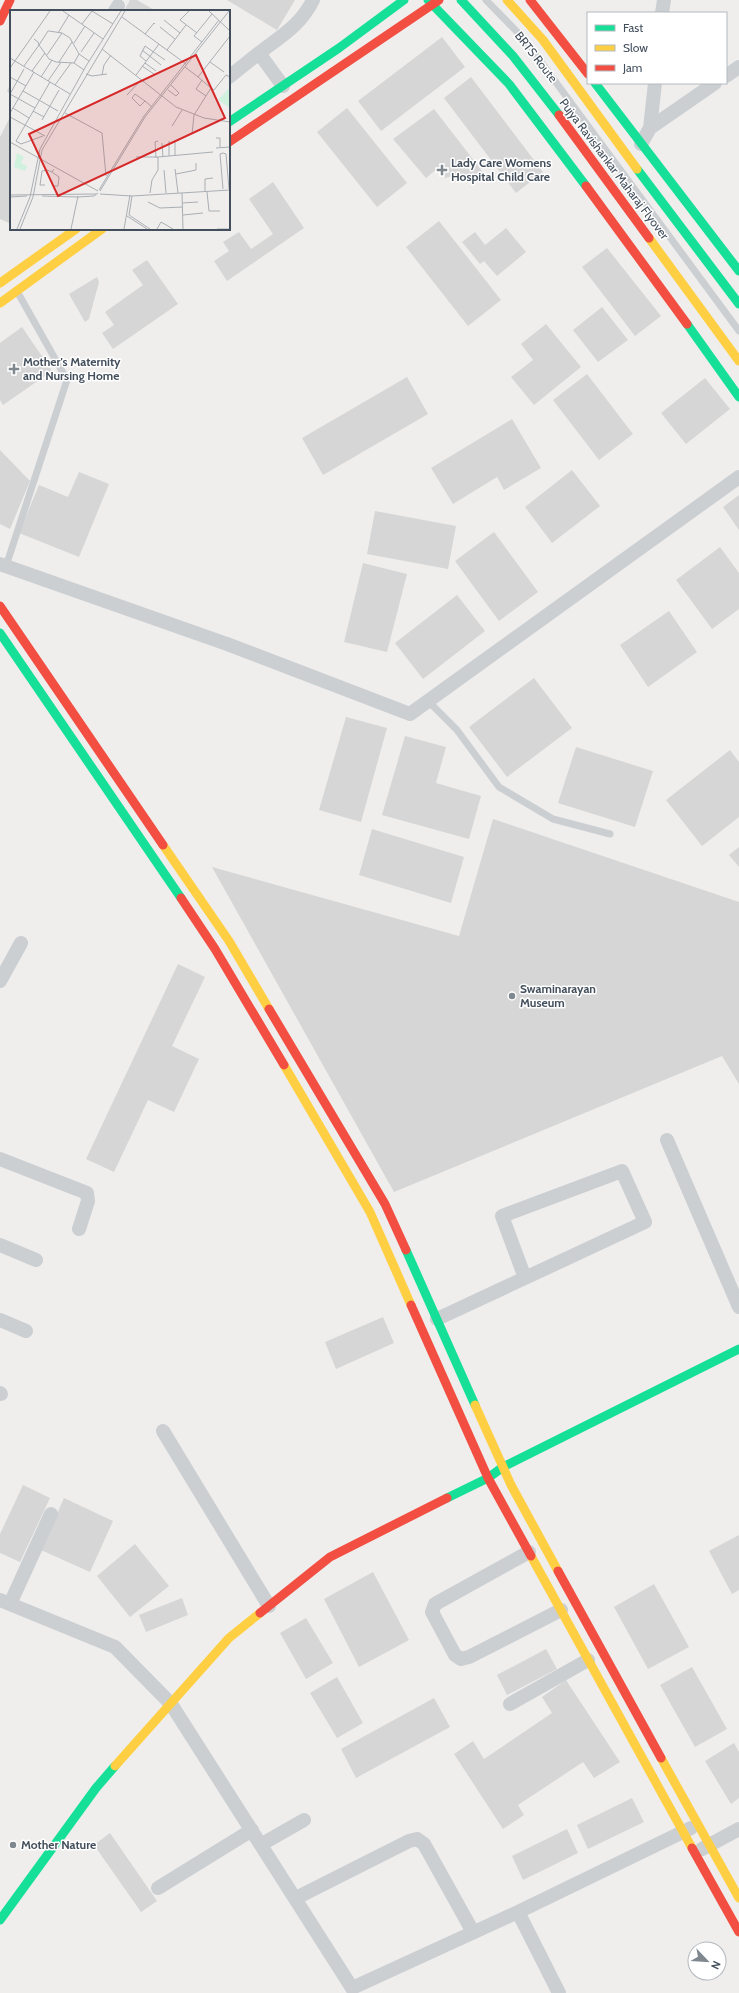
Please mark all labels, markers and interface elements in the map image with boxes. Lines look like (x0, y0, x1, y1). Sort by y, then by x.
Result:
inset map (10, 10, 230, 230)
legend (587, 12, 727, 84)
text: Fast (623, 20, 643, 35)
street label: BRTS Route (512, 28, 561, 85)
text: Slow (623, 40, 648, 55)
text: Jam (622, 60, 642, 75)
street label: Pujya Ravishankar Maharaj Flyover (557, 95, 672, 242)
place label: Lady Care Womens Hospital Child Care (451, 155, 551, 184)
marker: Lady Care Womens Hospital Child Care (436, 164, 448, 176)
place label: Mother's Maternity and Nursing Home (23, 354, 121, 383)
marker: Mother's Maternity and Nursing Home (8, 363, 20, 375)
place label: Swaminarayan Museum (520, 981, 596, 1010)
marker: Swaminarayan Museum (507, 991, 517, 1001)
place label: Mother Nature (21, 1837, 96, 1852)
marker: Mother Nature (8, 1840, 18, 1850)
north arrow (687, 1941, 727, 1981)
text: N (708, 1959, 724, 1972)

